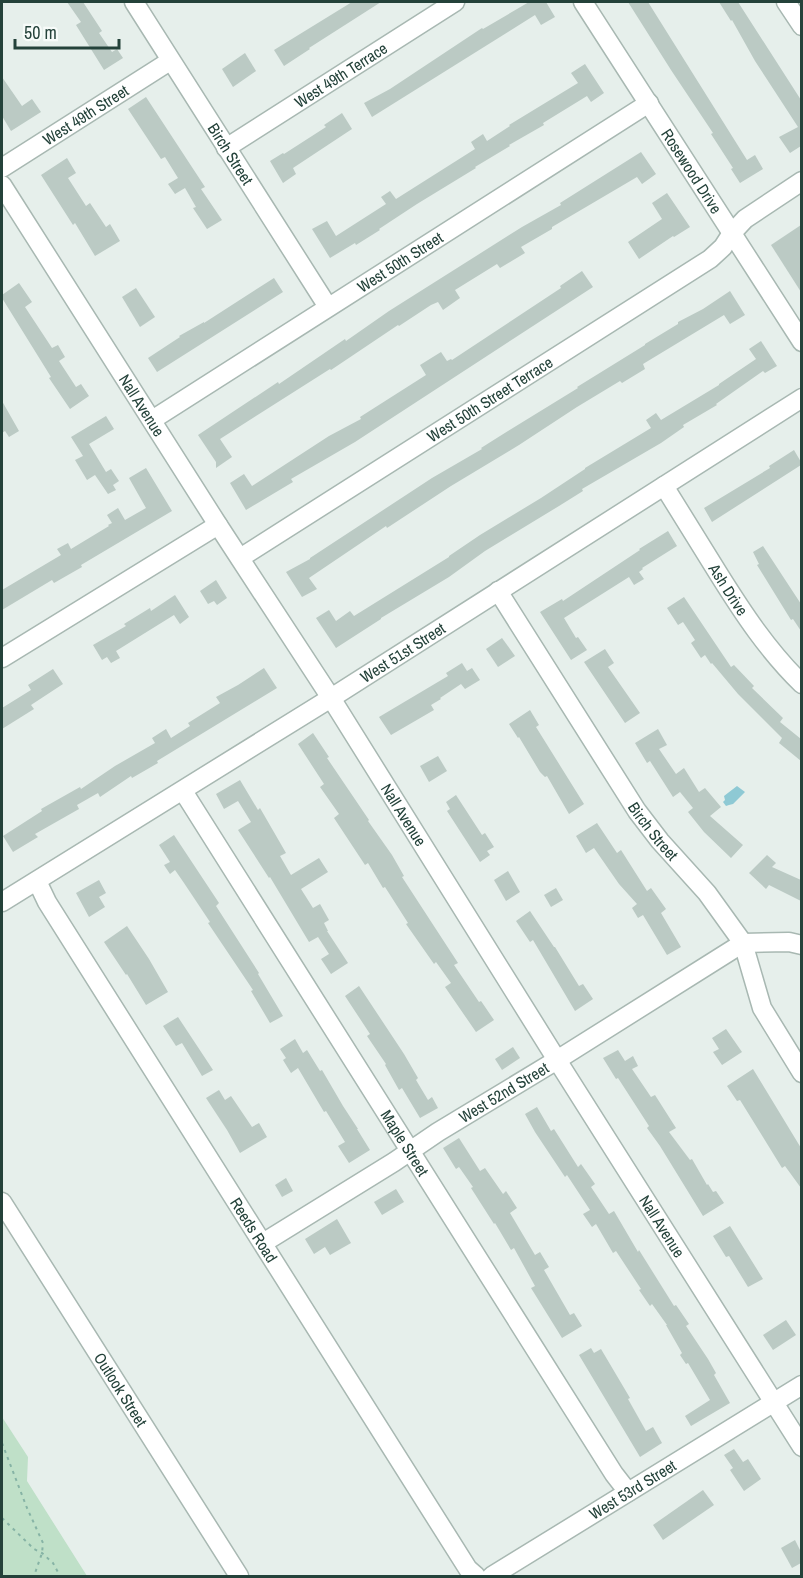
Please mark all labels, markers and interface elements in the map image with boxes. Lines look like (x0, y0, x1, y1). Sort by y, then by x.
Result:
scale bar (15, 12, 118, 50)
text: 50 m (24, 20, 57, 45)
street label: West 49th Terrace (290, 37, 391, 113)
street label: West 49th Street (38, 79, 133, 150)
street label: Birch Street (203, 119, 259, 189)
street label: Rosewood Drive (656, 124, 727, 218)
street label: West 50th Street (353, 226, 447, 297)
street label: West 50th Street Terrace (423, 351, 557, 447)
street label: Nall Avenue (114, 370, 170, 441)
street label: Ash Drive (703, 559, 753, 620)
street label: West 51st Street (356, 617, 450, 688)
street label: Nall Avenue (376, 779, 432, 850)
street label: Birch Street (623, 798, 684, 865)
street label: West 52nd Street (455, 1056, 553, 1128)
street label: Maple Street (376, 1105, 434, 1180)
street label: Nall Avenue (634, 1191, 690, 1262)
street label: Reeds Road (225, 1193, 283, 1267)
street label: Outlook Street (89, 1348, 153, 1431)
street label: West 53rd Street (585, 1454, 680, 1525)

